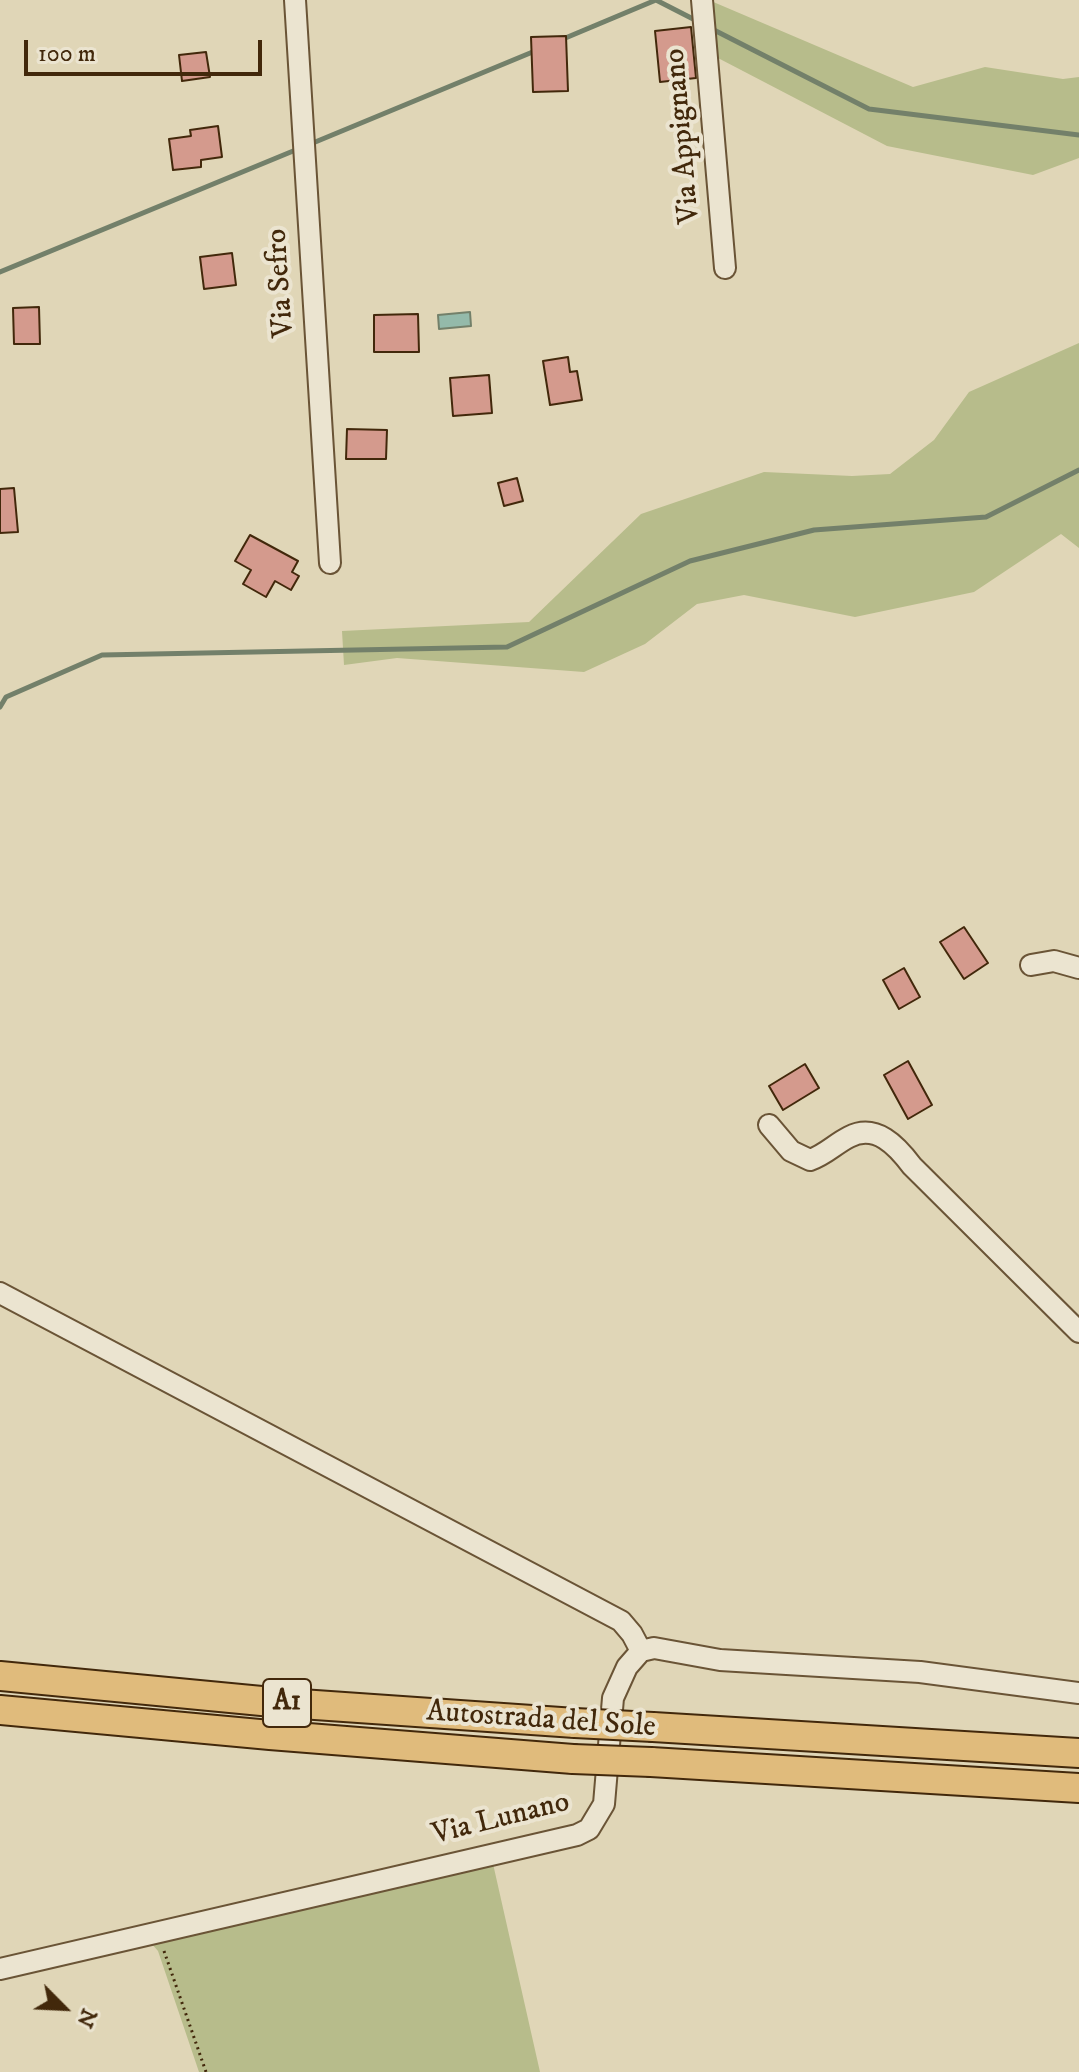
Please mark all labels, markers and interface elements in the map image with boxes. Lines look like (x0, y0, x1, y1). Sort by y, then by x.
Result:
scale bar (28, 24, 266, 74)
text: 100 m (38, 39, 96, 69)
street label: Via Appignano (658, 47, 710, 225)
street label: Via Sefro (260, 227, 304, 339)
road number: A1 (263, 1679, 311, 1727)
street label: Autostrada del Sole (425, 1695, 657, 1747)
street label: Via Lunano (429, 1786, 573, 1854)
north arrow (24, 1968, 104, 2048)
text: N (70, 2004, 102, 2032)

